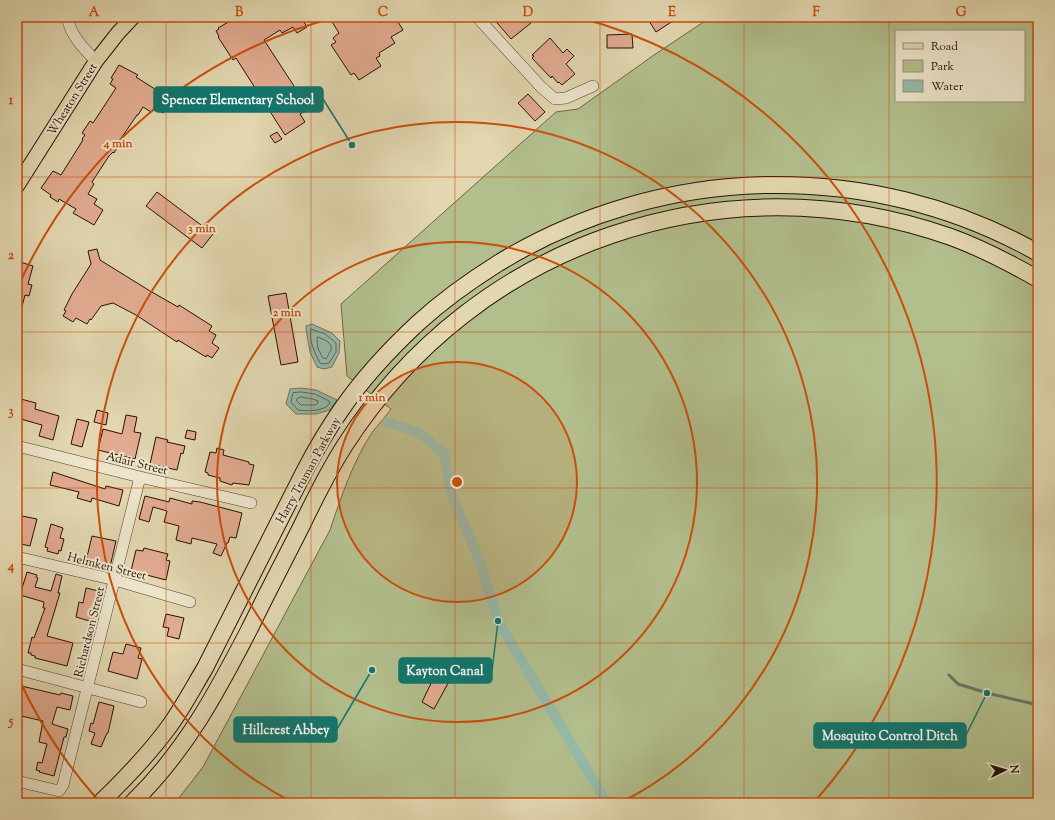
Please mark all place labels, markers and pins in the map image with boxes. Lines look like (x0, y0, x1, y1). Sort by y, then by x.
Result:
callout: Spencer Elementary School (154, 87, 323, 112)
centre of rings (450, 475, 464, 489)
callout: Kayton Canal (399, 658, 492, 683)
callout: Hillcrest Abbey (234, 717, 337, 742)
callout: Mosquito Control Ditch (814, 723, 966, 748)

